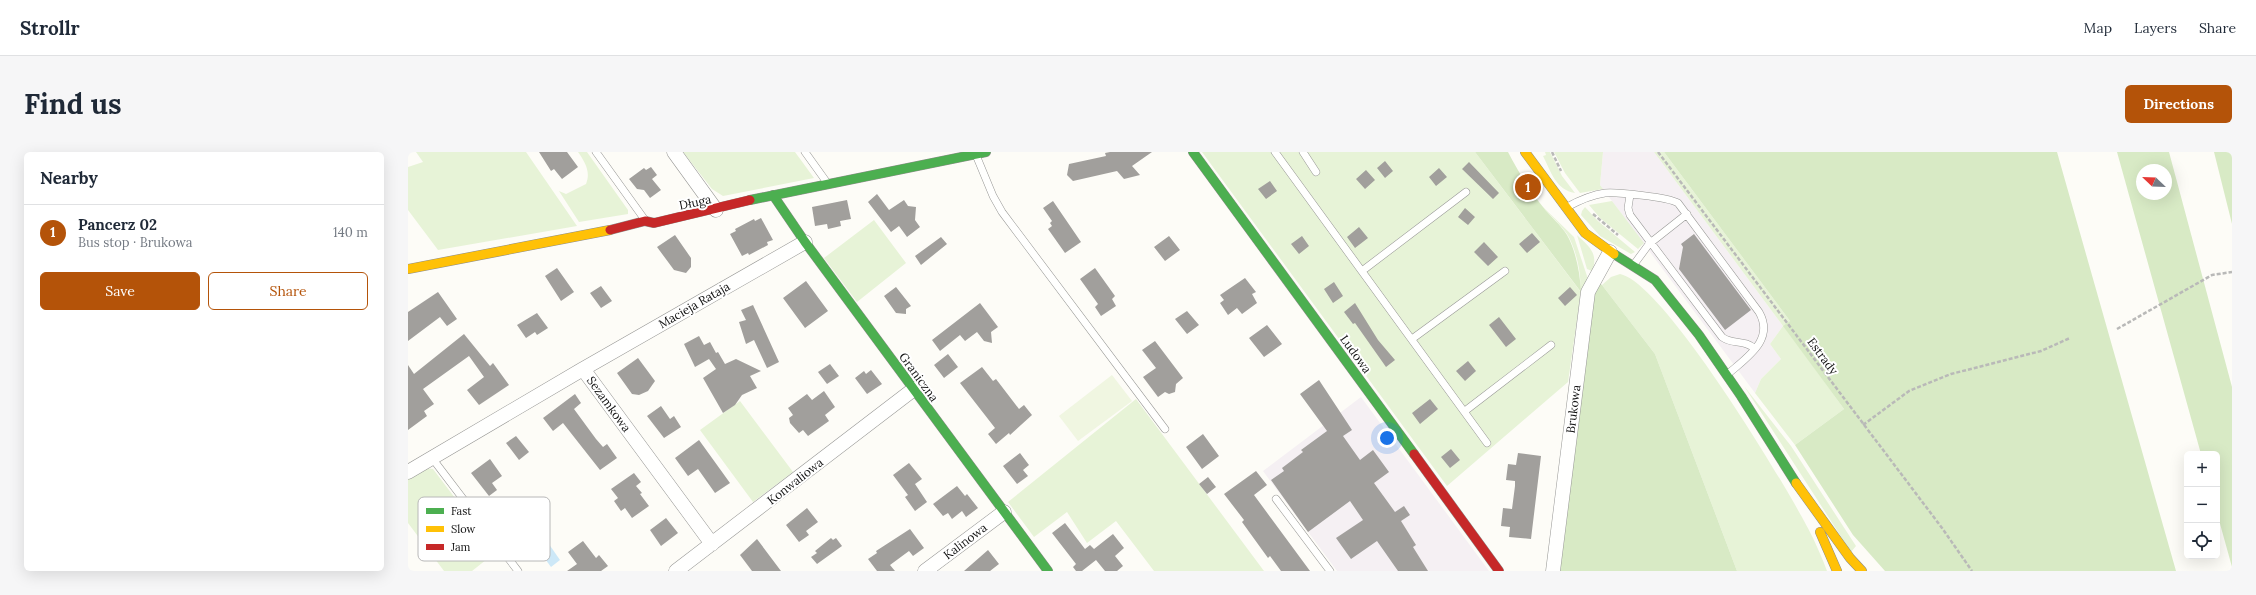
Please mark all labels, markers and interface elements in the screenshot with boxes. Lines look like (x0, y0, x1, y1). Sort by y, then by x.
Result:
text: Strollr (20, 16, 80, 40)
text: Map (2084, 19, 2112, 37)
text: Layers (2134, 19, 2177, 37)
text: Share (2199, 19, 2236, 37)
button: Directions (2125, 85, 2232, 123)
text: Find us (24, 86, 122, 122)
north arrow (2136, 164, 2172, 200)
text: Nearby (40, 167, 98, 189)
pin: 1 (1515, 172, 1541, 202)
street label: Długa (678, 191, 712, 213)
text: Pancerz 02 (78, 215, 157, 234)
text: 1 (50, 224, 56, 241)
text: 140 m (333, 224, 368, 241)
text: Bus stop · Brukowa (78, 234, 192, 251)
button: Save (40, 272, 200, 310)
button: Share (208, 272, 368, 310)
street label: Macieja Rataja (656, 279, 732, 331)
street label: Ludowa (1337, 332, 1375, 376)
street label: Estrady (1804, 335, 1842, 378)
street label: Graniczna (896, 350, 942, 404)
street label: Sezamkowa (584, 373, 634, 435)
street label: Brukowa (1563, 384, 1583, 434)
your location (1377, 428, 1397, 448)
map controls (2184, 451, 2220, 559)
button: + (2184, 451, 2220, 487)
street label: Konwaliowa (764, 454, 826, 508)
button: − (2184, 487, 2220, 523)
legend (418, 497, 550, 561)
text: Fast (451, 504, 472, 518)
street label: Kalinowa (940, 520, 990, 562)
text: Slow (451, 522, 476, 536)
button: locate (2184, 523, 2220, 559)
text: Jam (450, 540, 471, 554)

